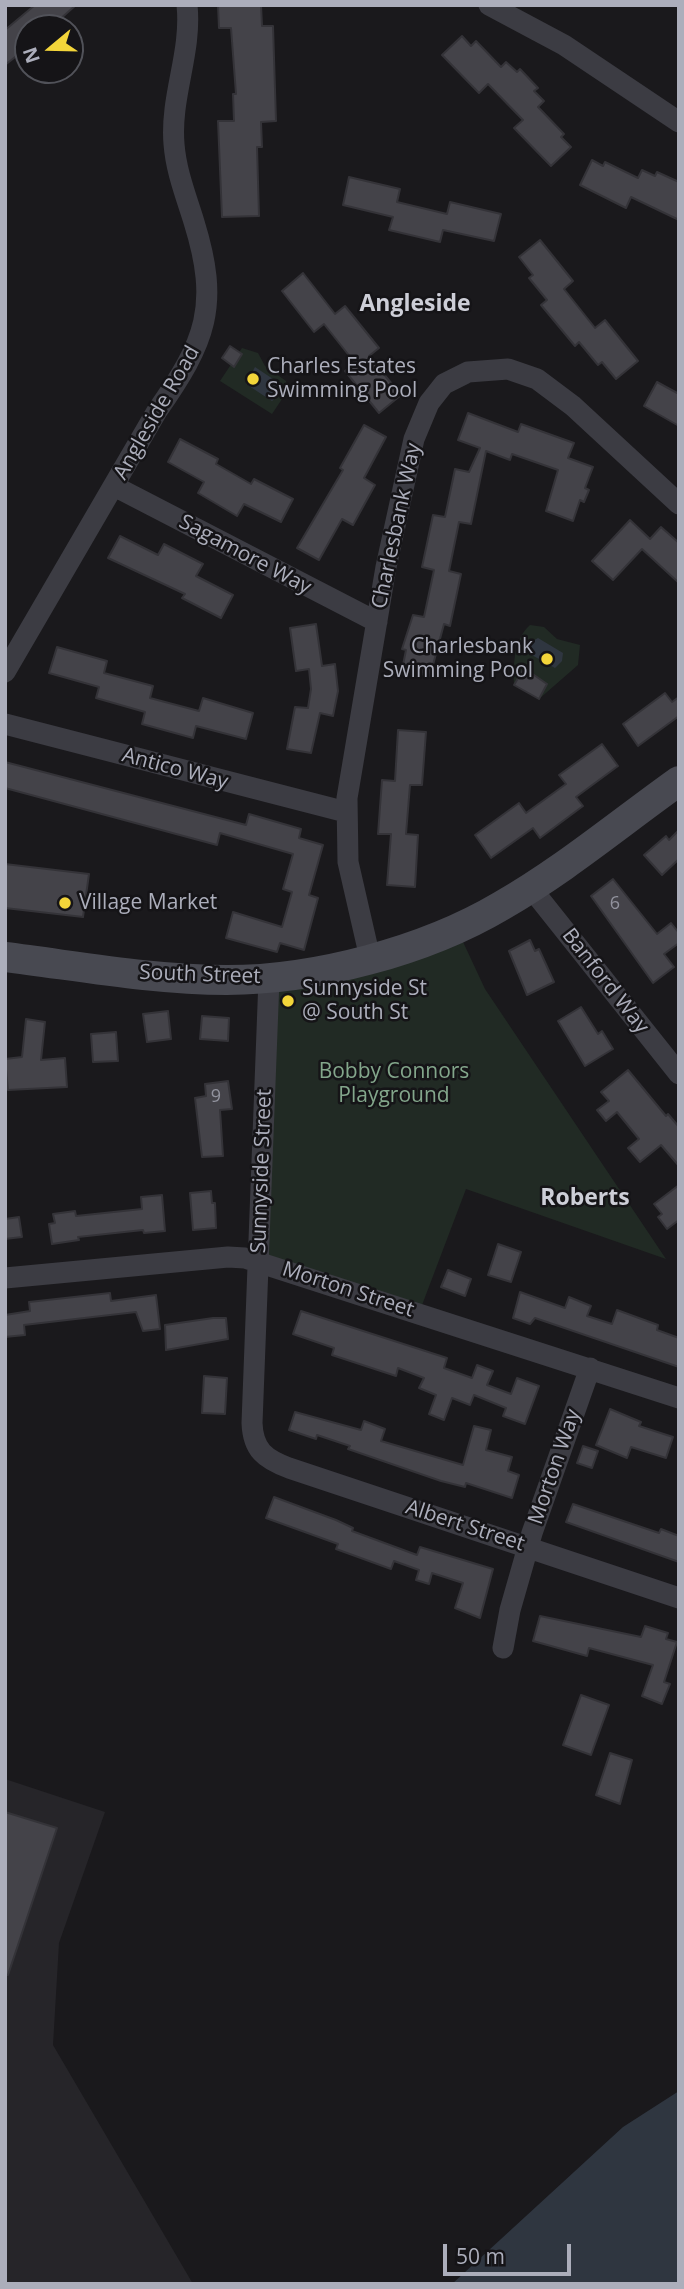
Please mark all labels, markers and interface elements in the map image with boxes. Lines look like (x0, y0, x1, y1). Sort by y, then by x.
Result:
north arrow (14, 14, 84, 84)
text: N (16, 44, 46, 67)
district label: Angleside (359, 290, 471, 318)
street label: Angleside Road (109, 342, 205, 484)
place label: Charles Estates Swimming Pool (267, 354, 417, 404)
marker: Charles Estates Swimming Pool (245, 371, 261, 387)
street label: Charlesbank Way (367, 441, 427, 611)
street label: Sagamore Way (175, 510, 315, 600)
place label: Charlesbank Swimming Pool (383, 634, 533, 684)
marker: Charlesbank Swimming Pool (539, 651, 555, 667)
street label: Antico Way (119, 743, 231, 795)
place label: Village Market (79, 890, 217, 916)
house number: 6 (610, 893, 620, 915)
marker: Village Market (57, 895, 73, 911)
street label: Banford Way (556, 923, 654, 1039)
street label: South Street (139, 960, 261, 990)
place label: Sunnyside St @ South St (302, 976, 427, 1026)
marker: Sunnyside St @ South St (280, 993, 296, 1009)
park label: Bobby Connors Playground (319, 1059, 469, 1109)
house number: 9 (211, 1086, 221, 1108)
street label: Sunnyside Street (247, 1088, 277, 1254)
district label: Roberts (540, 1184, 630, 1212)
street label: Morton Street (279, 1257, 417, 1323)
street label: Morton Way (524, 1406, 586, 1528)
street label: Albert Street (402, 1495, 528, 1557)
scale bar (446, 2230, 574, 2274)
text: 50 m (456, 2242, 505, 2270)

